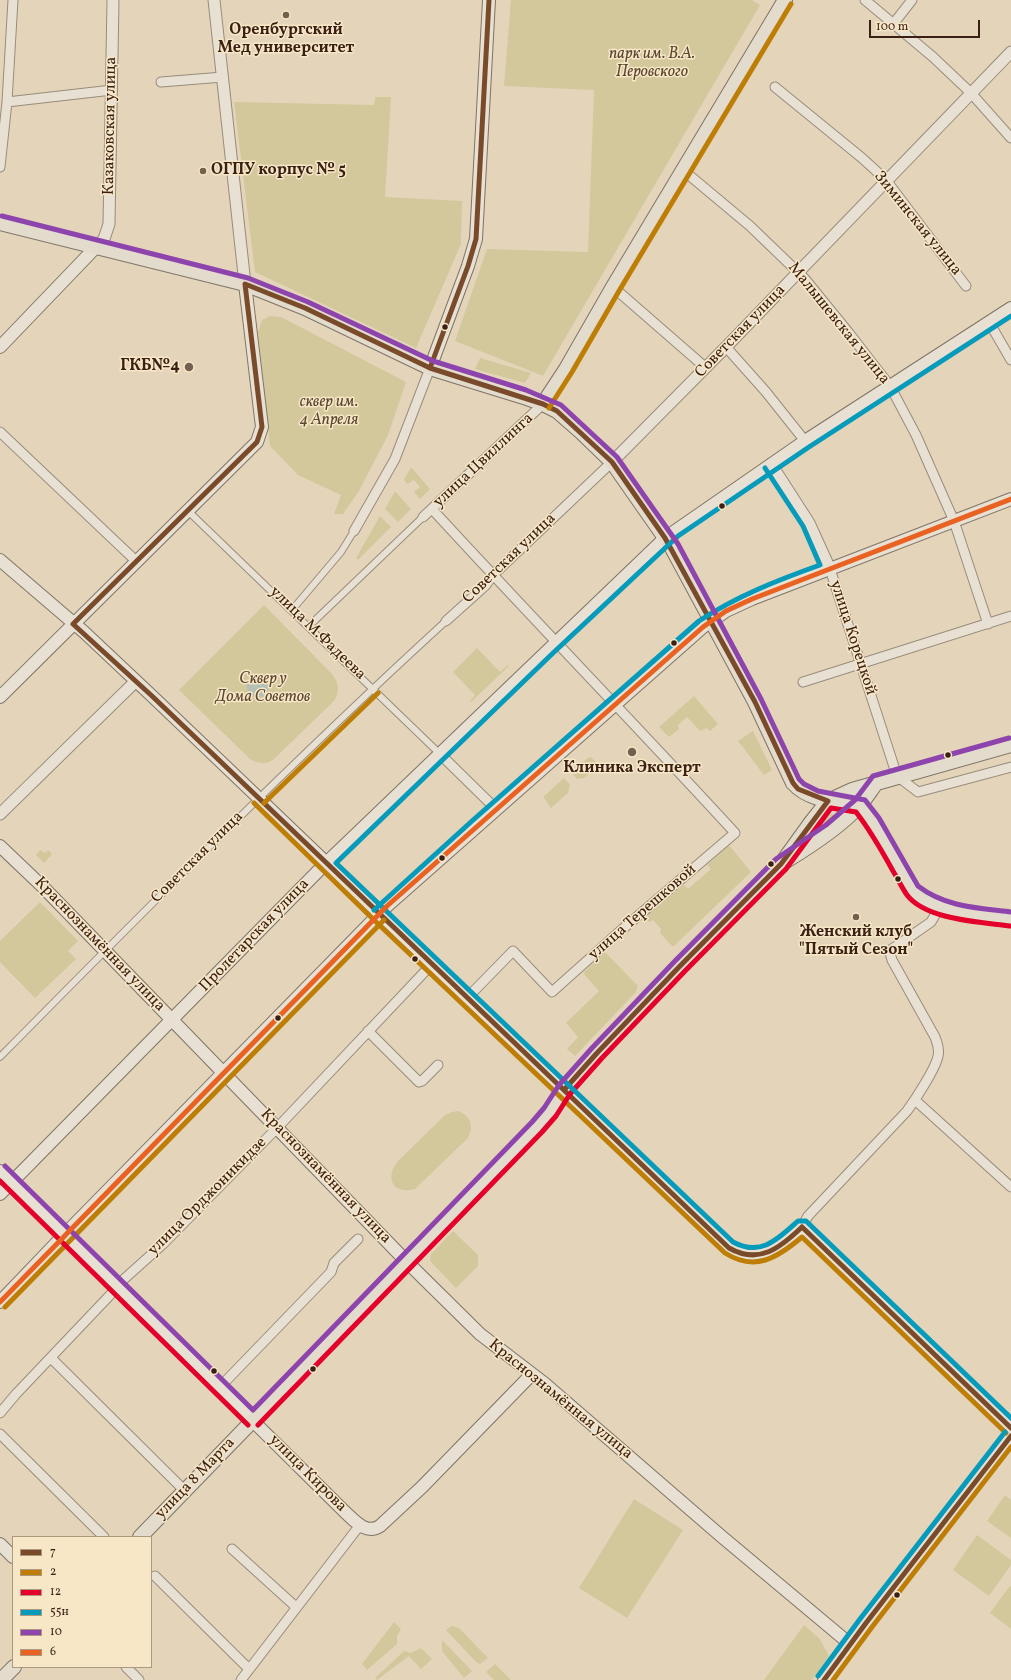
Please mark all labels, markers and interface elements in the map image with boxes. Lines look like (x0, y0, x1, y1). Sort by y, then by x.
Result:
marker: Оренбургский Мед университет (281, 10, 291, 20)
scale bar (871, 12, 982, 38)
text: 100 m (876, 19, 908, 35)
place label: Оренбургский Мед университет (218, 21, 354, 59)
park label: парк им. В.А. Перовского (609, 45, 695, 83)
street label: Казаковская улица (100, 57, 122, 195)
place label: ОГПУ корпус № 5 (211, 161, 346, 181)
marker: ОГПУ корпус № 5 (198, 166, 208, 176)
street label: Зиминская улица (869, 168, 965, 280)
street label: Малышевская улица (783, 259, 893, 389)
street label: Советская улица (692, 281, 790, 383)
unlabelled marker (440, 322, 450, 332)
place label: ГКБ№4 (120, 357, 180, 377)
marker: ГКБ№4 (183, 361, 195, 373)
park label: сквер им. 4 Апреля (300, 393, 358, 431)
street label: улица Цвиллинга (430, 410, 538, 512)
unlabelled marker (717, 501, 727, 511)
street label: Советская улица (459, 510, 561, 608)
street label: улица Корецкой (824, 578, 880, 698)
street label: улица М.Фадеева (265, 583, 369, 685)
unlabelled marker (669, 638, 679, 648)
park label: Сквер у Дома Советов (216, 670, 310, 708)
marker: Клиника Эксперт (626, 746, 638, 758)
unlabelled marker (943, 750, 953, 760)
place label: Клиника Эксперт (563, 759, 701, 779)
street label: Советская улица (148, 808, 248, 908)
unlabelled marker (437, 853, 447, 863)
unlabelled marker (766, 859, 776, 869)
street label: улица Терешковой (585, 861, 701, 965)
street label: Краснознамённая улица (30, 874, 168, 1016)
unlabelled marker (893, 874, 903, 884)
street label: Пролетарская улица (196, 875, 314, 997)
marker: Женский клуб "Пятый Сезон" (851, 912, 861, 922)
place label: Женский клуб "Пятый Сезон" (799, 923, 913, 961)
unlabelled marker (410, 954, 420, 964)
unlabelled marker (273, 1013, 283, 1023)
street label: Краснознамённая улица (256, 1106, 394, 1248)
street label: улица Орджоникидзе (145, 1134, 271, 1260)
street label: Краснознамённая улица (484, 1336, 636, 1464)
unlabelled marker (308, 1364, 318, 1374)
unlabelled marker (209, 1366, 219, 1376)
street label: улица Кирова (264, 1431, 350, 1517)
street label: улица 8 Марта (152, 1434, 240, 1524)
legend (12, 1536, 152, 1668)
text: 7 (50, 1544, 56, 1560)
text: 2 (50, 1564, 56, 1580)
text: 12 (50, 1584, 61, 1600)
unlabelled marker (892, 1590, 902, 1600)
text: 55н (50, 1604, 69, 1620)
text: 10 (50, 1624, 62, 1640)
text: 6 (50, 1644, 56, 1660)

